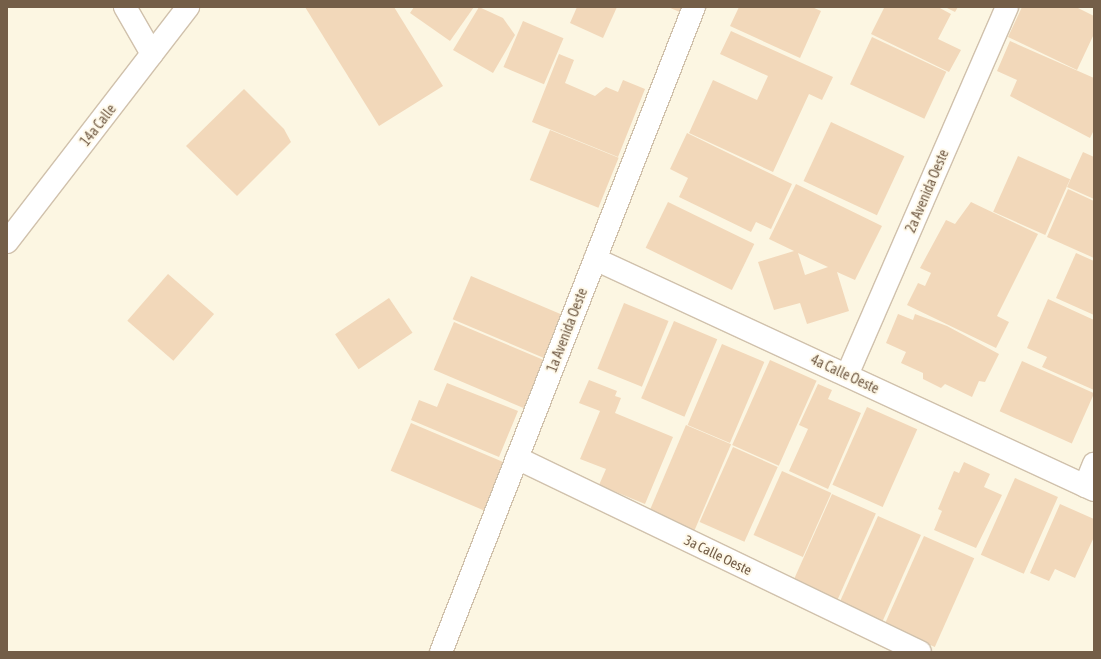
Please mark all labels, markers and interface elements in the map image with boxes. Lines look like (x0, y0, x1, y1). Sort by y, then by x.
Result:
street label: 14a Calle (77, 101, 119, 149)
street label: 2a Avenida Oeste (902, 147, 952, 235)
street label: 1a Avenida Oeste (543, 286, 591, 374)
street label: 4a Calle Oeste (808, 351, 882, 397)
street label: 3a Calle Oeste (681, 531, 755, 579)

